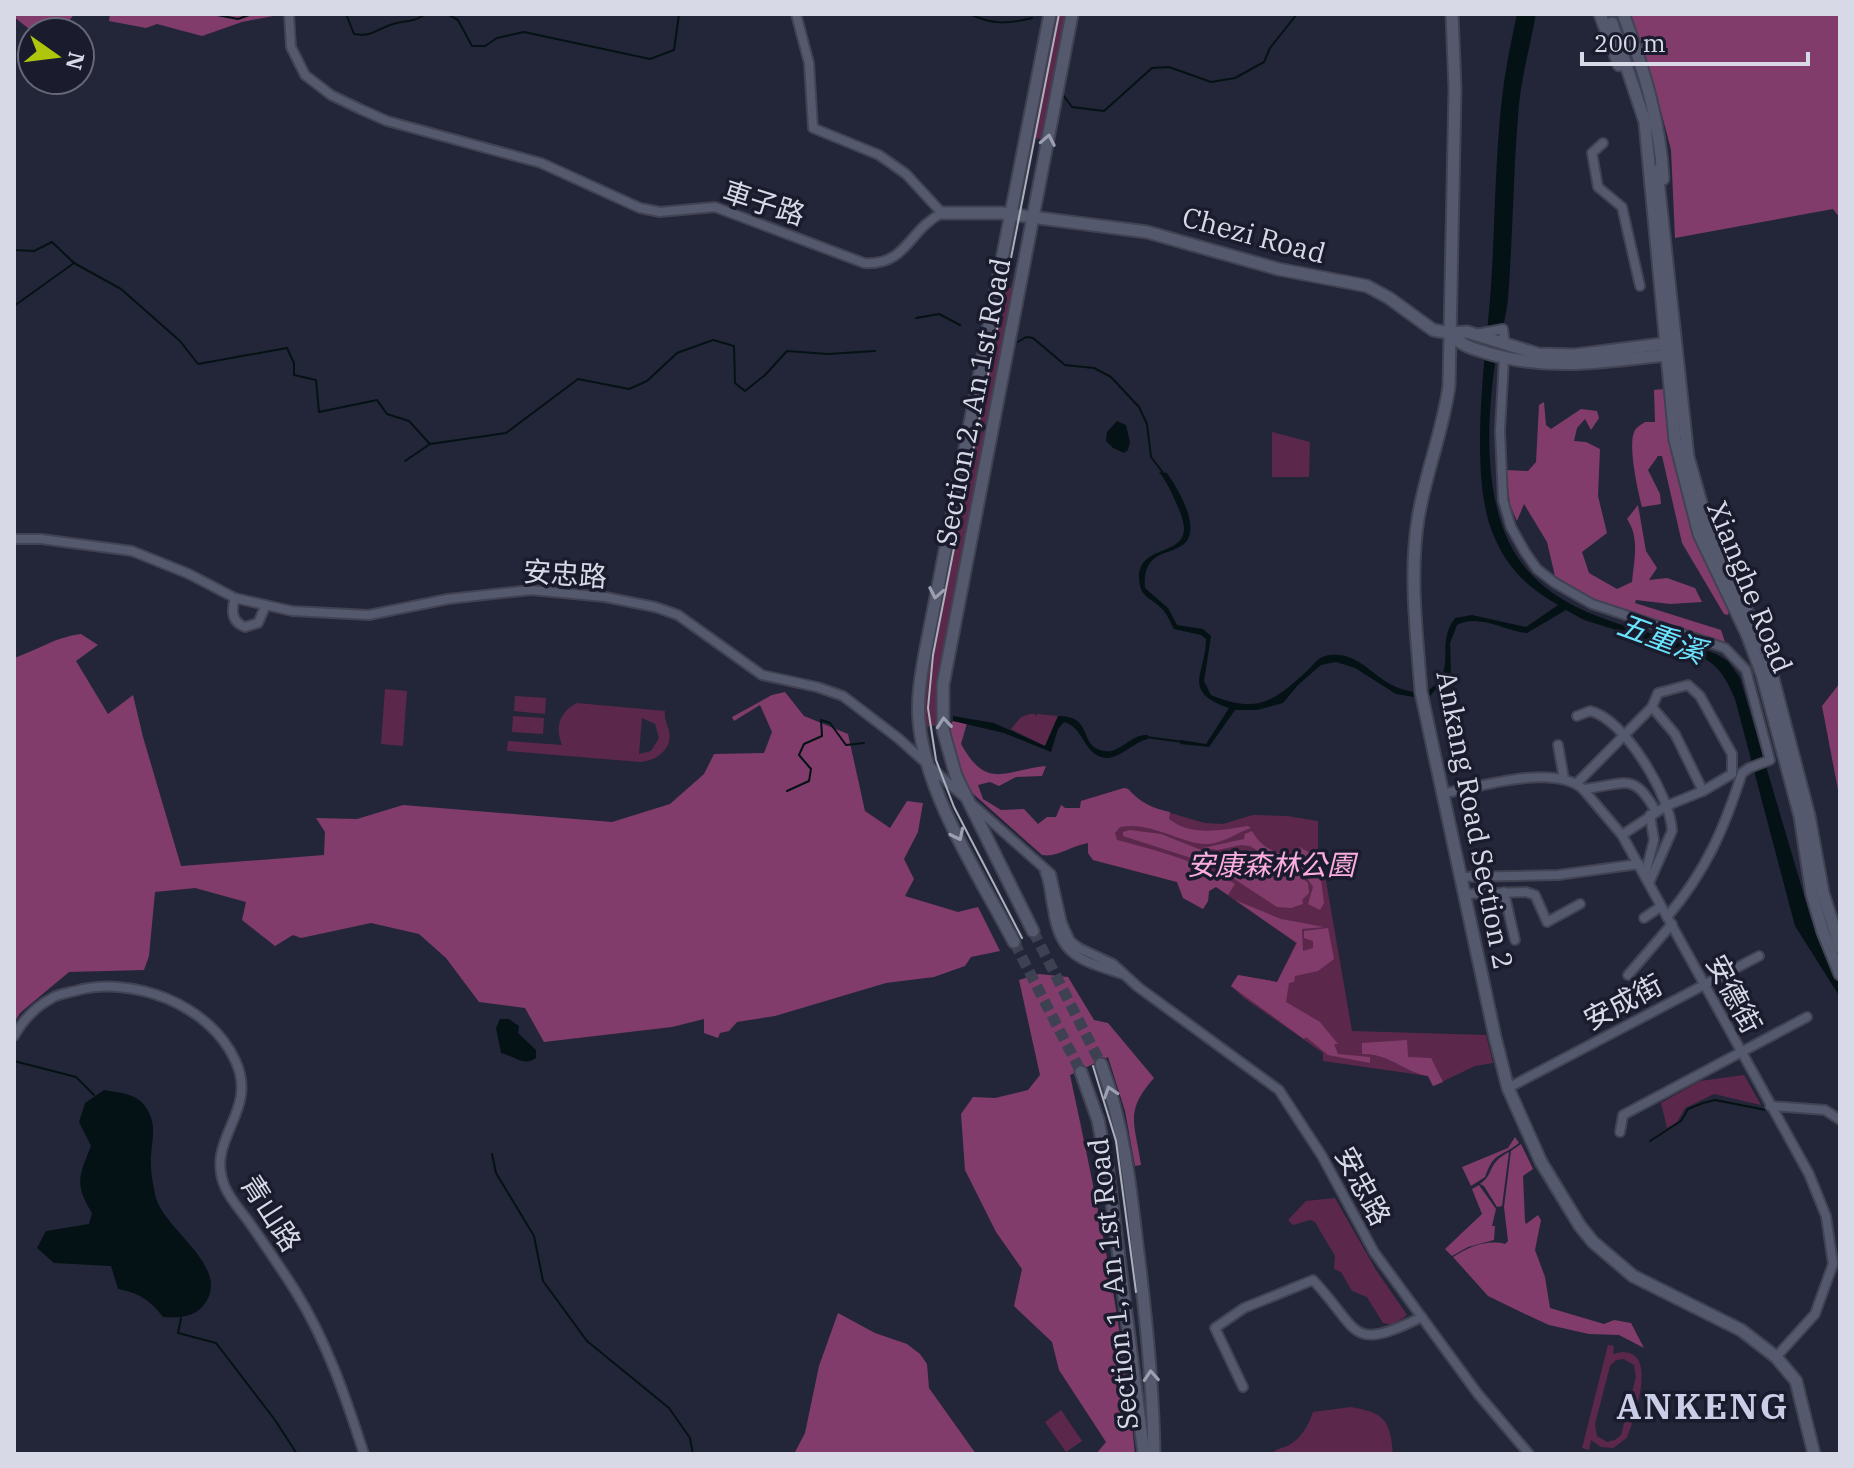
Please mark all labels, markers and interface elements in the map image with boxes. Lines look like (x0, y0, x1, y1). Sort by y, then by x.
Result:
north arrow (16, 16, 96, 96)
scale bar (1582, 16, 1808, 66)
text: 200 m (1594, 27, 1666, 59)
text: N (60, 49, 92, 73)
one-way arrow (1039, 134, 1056, 147)
street label: 車子路 (718, 172, 810, 233)
street label: Chezi Road (1178, 198, 1330, 271)
street label: Section 2, An 1st Road (926, 255, 1019, 549)
street label: Xianghe Road (1699, 496, 1802, 678)
street label: 安忠路 (522, 552, 608, 595)
one-way arrow (929, 586, 946, 600)
water label: 五重溪 (1613, 604, 1714, 673)
street label: Ankang Road Section 2 (1428, 668, 1523, 972)
one-way arrow (935, 716, 952, 729)
one-way arrow (948, 827, 964, 842)
park label: 安康森林公園 (1187, 846, 1359, 883)
street label: 安德街 (1698, 948, 1770, 1040)
street label: 安成街 (1577, 966, 1669, 1038)
one-way arrow (1104, 1085, 1120, 1099)
street label: Section 1, An 1st Road (1079, 1137, 1146, 1432)
street label: 安忠路 (1327, 1140, 1399, 1232)
street label: 青山路 (233, 1167, 310, 1258)
one-way arrow (1143, 1369, 1160, 1382)
district label: ANKENG (1616, 1382, 1790, 1429)

